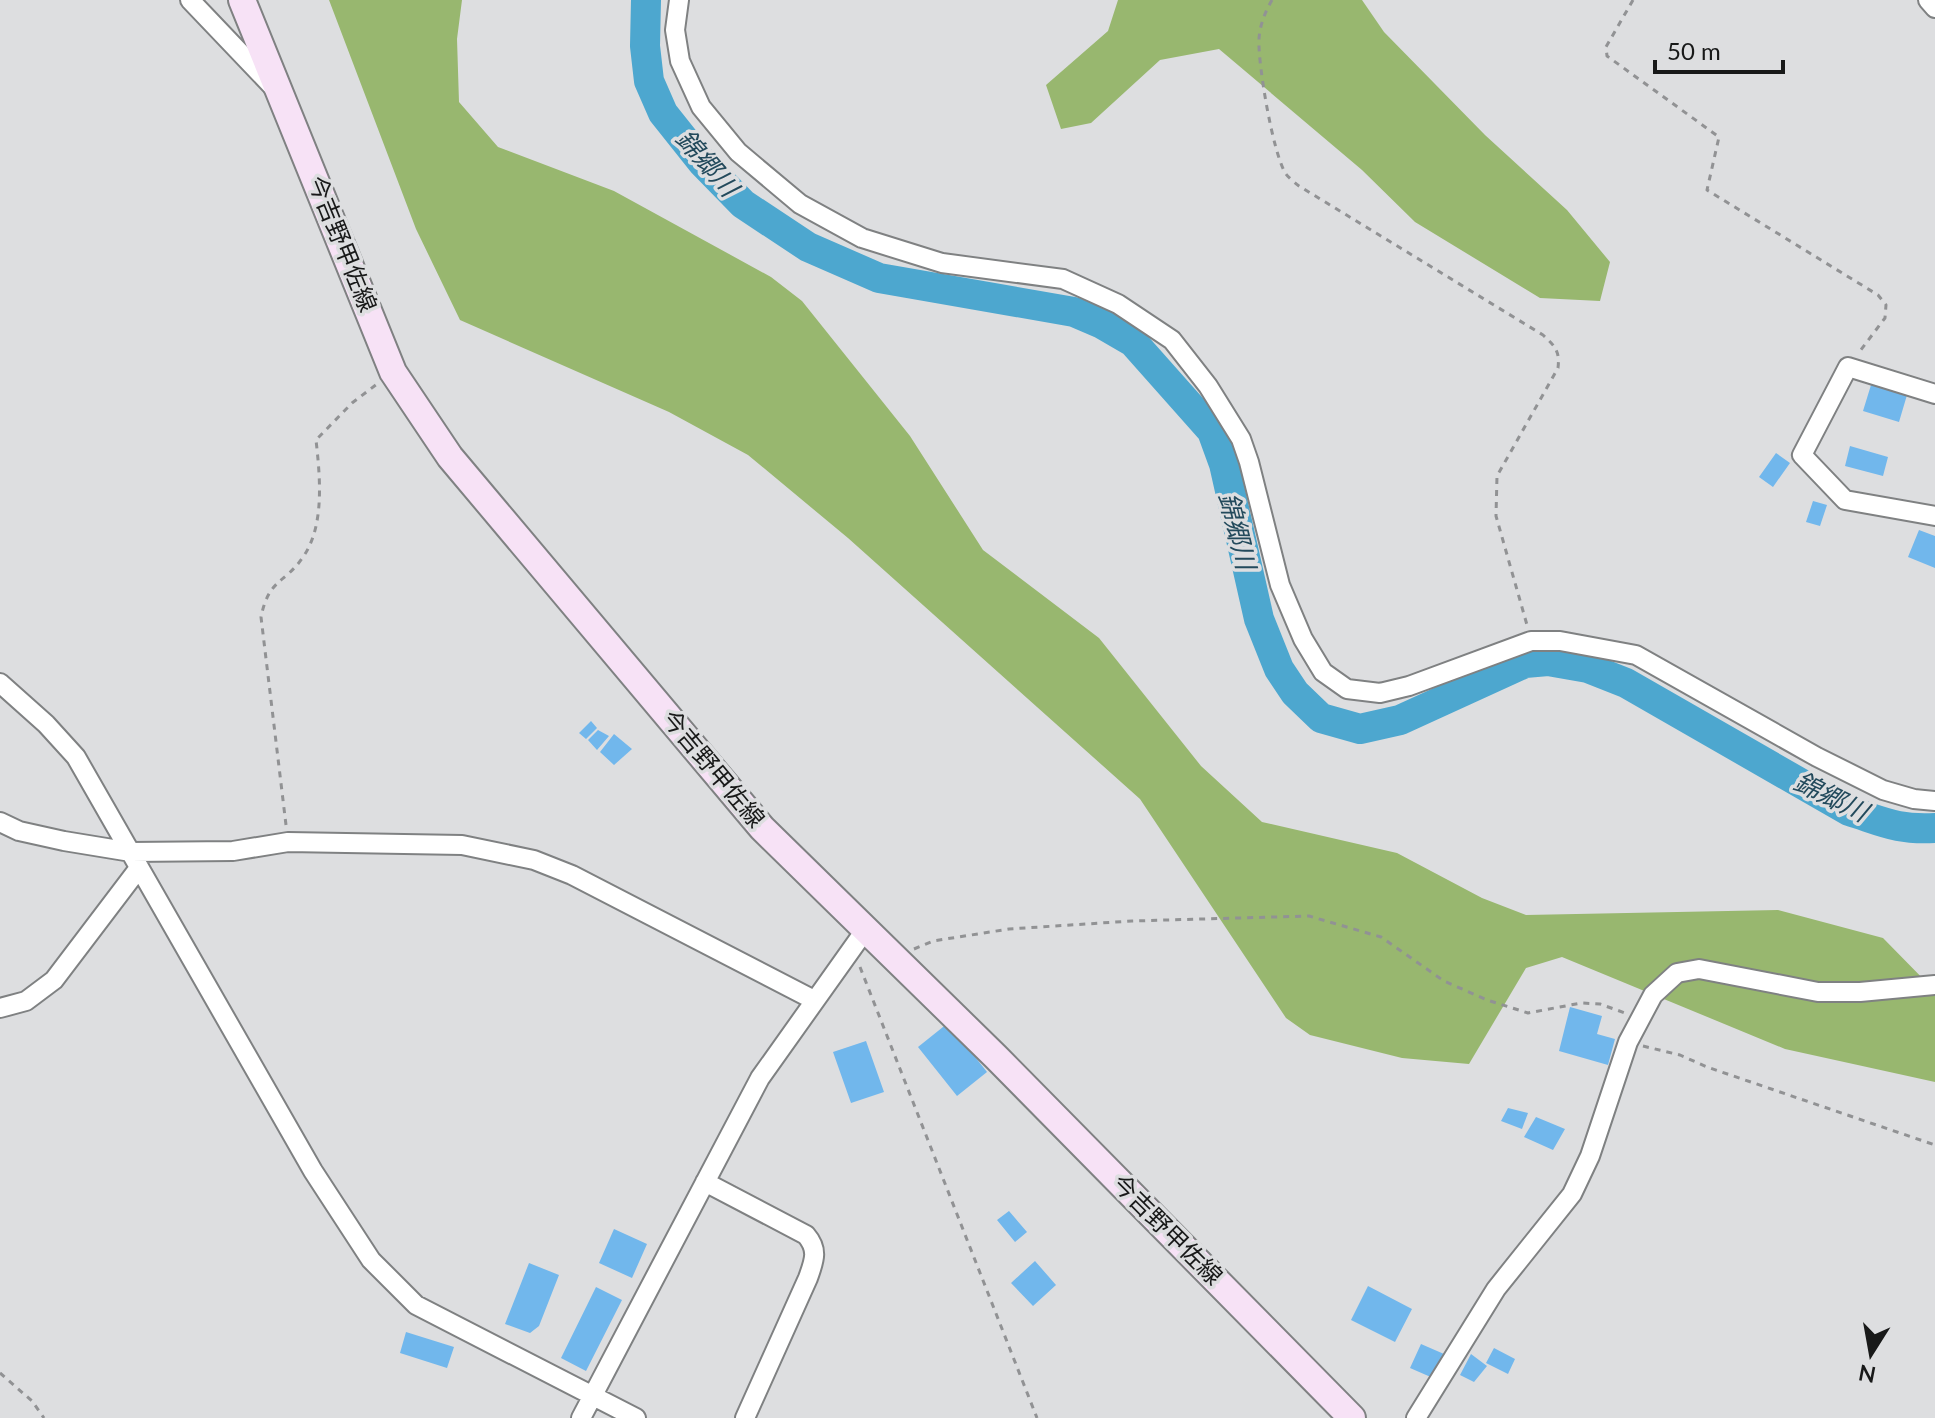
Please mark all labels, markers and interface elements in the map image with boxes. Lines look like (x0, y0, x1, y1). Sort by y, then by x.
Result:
scale bar (1655, 24, 1783, 74)
text: 50 m (1667, 36, 1721, 65)
water label: 錦郷川 (670, 122, 747, 205)
street label: 今吉野甲佐線 (303, 171, 384, 316)
water label: 錦郷川 (1213, 489, 1264, 575)
street label: 今吉野甲佐線 (657, 704, 772, 833)
water label: 錦郷川 (1789, 765, 1876, 829)
street label: 今吉野甲佐線 (1107, 1168, 1229, 1290)
north arrow (1831, 1314, 1911, 1394)
text: N (1856, 1359, 1878, 1389)

